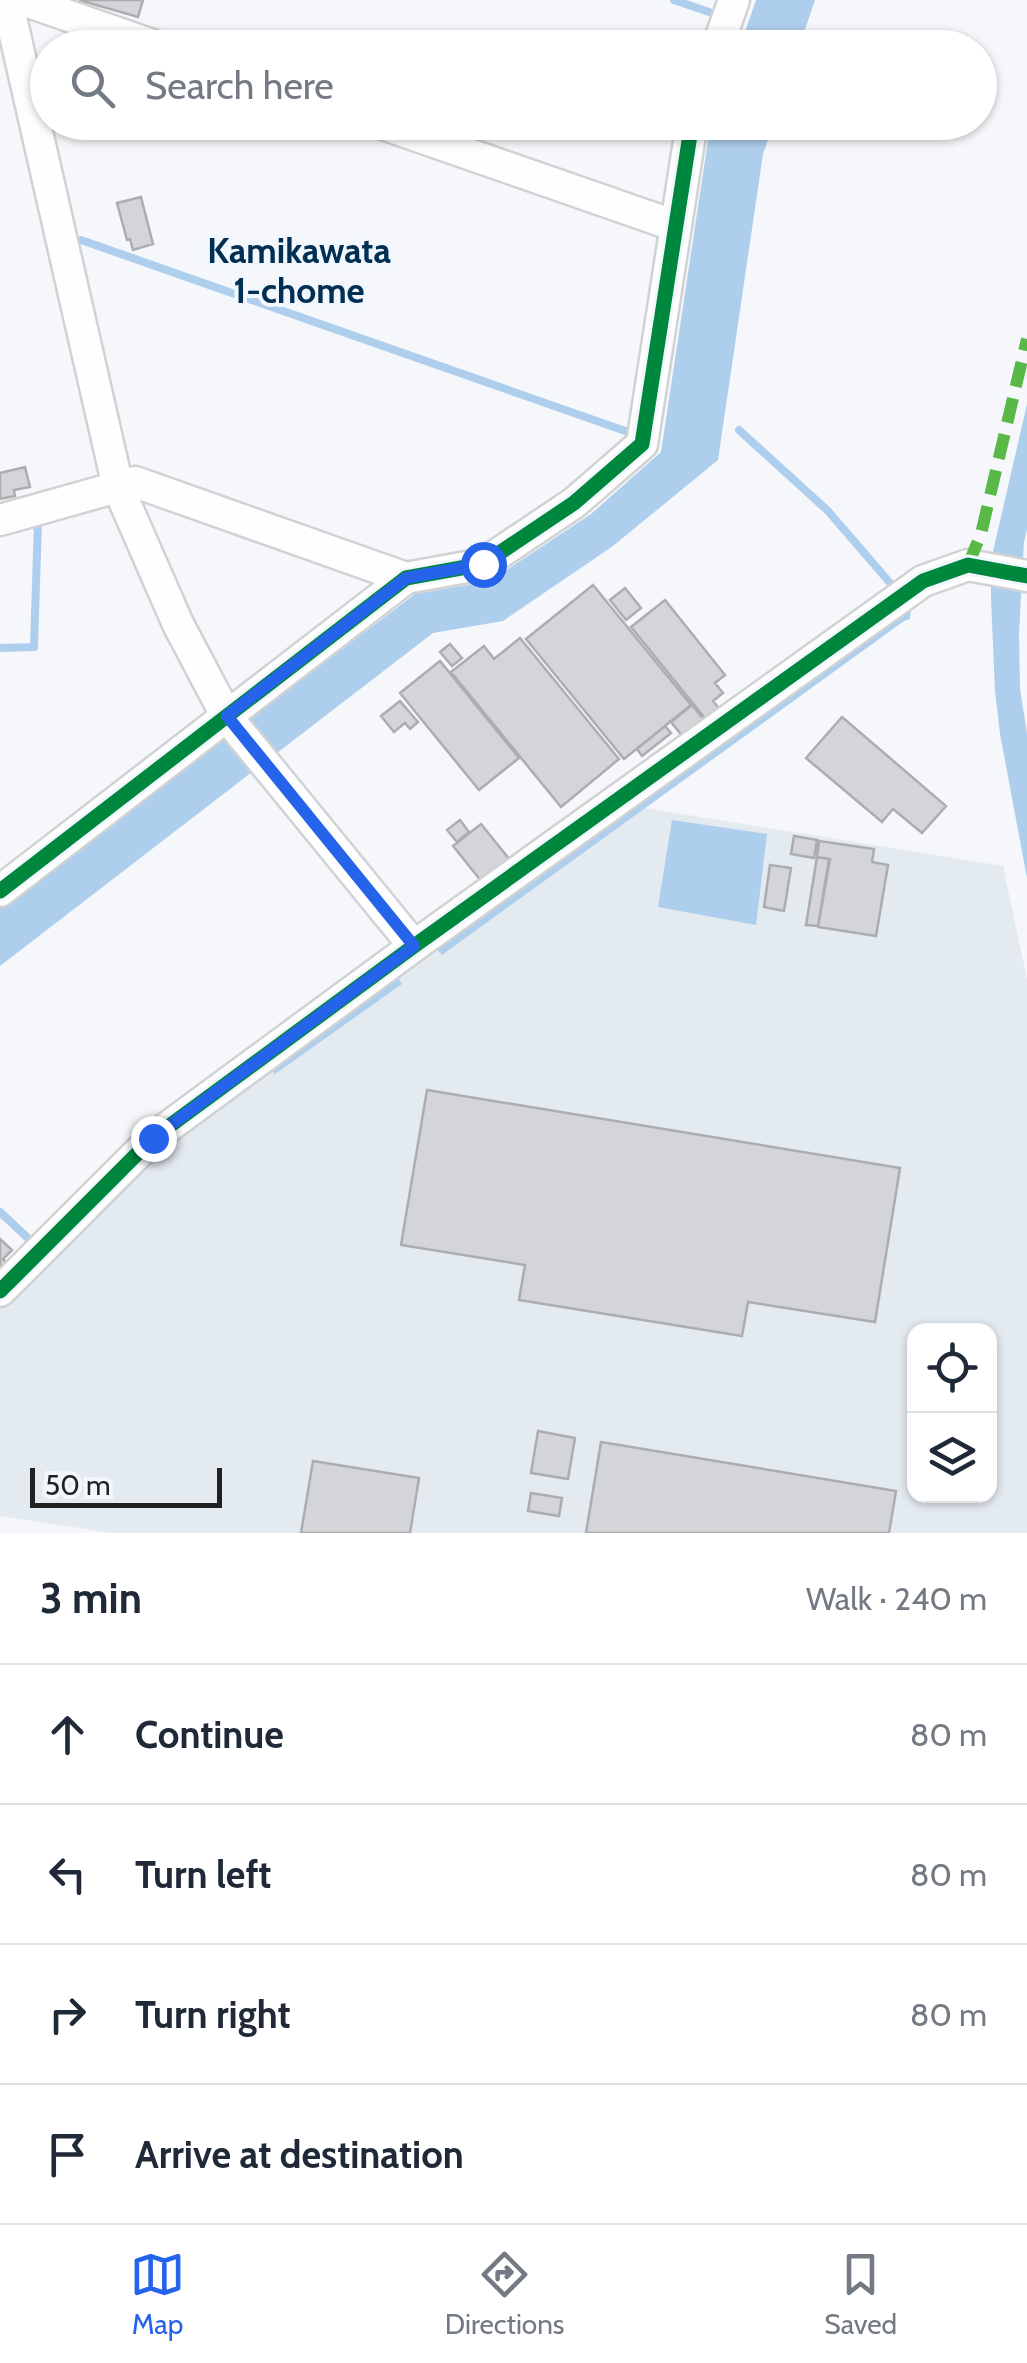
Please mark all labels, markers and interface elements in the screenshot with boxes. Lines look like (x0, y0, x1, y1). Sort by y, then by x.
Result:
search box (30, 30, 997, 140)
icon: search (65, 58, 120, 113)
text: Search here (145, 62, 334, 109)
district label: Kamikawata 1-chome (207, 229, 391, 312)
route start (461, 542, 507, 588)
route end (131, 1116, 177, 1162)
map controls (907, 1323, 997, 1503)
button: locate (907, 1323, 997, 1413)
button: layers (907, 1413, 997, 1503)
scale bar (30, 1463, 222, 1508)
text: 50 m (45, 1468, 111, 1502)
text: 3 min (40, 1572, 142, 1624)
text: Walk · 240 m (806, 1579, 987, 1618)
icon: ahead (40, 1707, 95, 1762)
text: Continue (135, 1711, 284, 1758)
text: 80 m (910, 1715, 987, 1754)
icon: left (40, 1847, 95, 1902)
text: Turn left (135, 1851, 271, 1898)
text: 80 m (910, 1855, 987, 1894)
icon: right (40, 1987, 95, 2042)
text: Turn right (135, 1991, 291, 2038)
text: 80 m (910, 1995, 987, 2034)
icon: arrive (40, 2127, 95, 2182)
text: Arrive at destination (135, 2131, 464, 2178)
tab: Map (130, 2247, 185, 2341)
tab: Directions (445, 2247, 564, 2341)
tab: Saved (824, 2247, 897, 2341)

